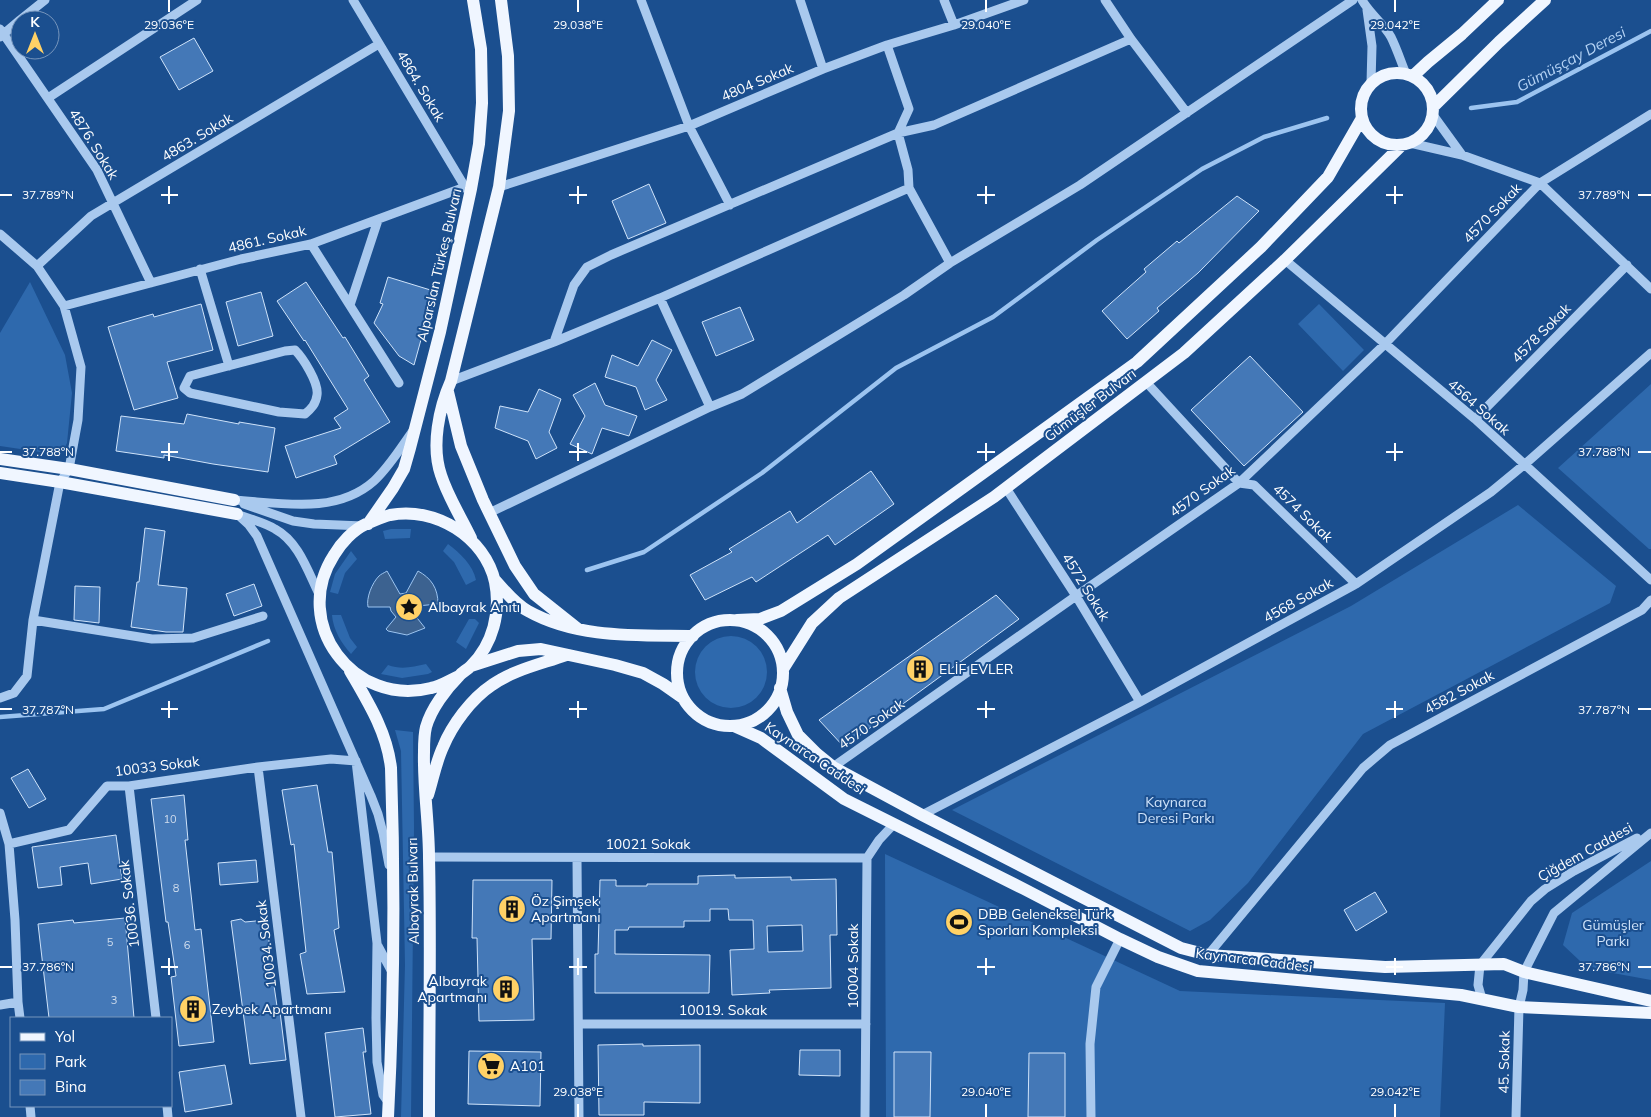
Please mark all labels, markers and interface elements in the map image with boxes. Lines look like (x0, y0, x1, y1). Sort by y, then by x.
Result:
north arrow (10, 10, 60, 60)
text: K (30, 13, 40, 31)
text: 29.036°E (144, 17, 194, 32)
text: 29.038°E (553, 17, 603, 32)
text: 29.040°E (961, 17, 1011, 32)
text: 29.042°E (1370, 17, 1420, 32)
water label: Gümüşçay Deresi (1513, 22, 1629, 96)
street label: 4864. Sokak (393, 47, 450, 126)
street label: 4804 Sokak (718, 58, 797, 105)
street label: 4876. Sokak (65, 105, 123, 183)
street label: 4863. Sokak (158, 108, 237, 165)
street label: 4570 Sokak (1459, 179, 1526, 247)
text: 37.789°N (22, 187, 74, 202)
street label: Alparslan Türkeş Bulvarı (413, 187, 465, 343)
text: 37.789°N (1578, 187, 1630, 202)
street label: 4861. Sokak (226, 221, 309, 257)
street label: 4578 Sokak (1508, 299, 1575, 366)
street label: Gümüşler Bulvarı (1041, 365, 1139, 445)
street label: 4564 Sokak (1444, 375, 1514, 439)
text: 37.788°N (22, 444, 74, 459)
text: 37.788°N (1578, 444, 1630, 459)
street label: 4570 Sokak (1166, 461, 1239, 521)
street label: 4574 Sokak (1269, 480, 1337, 547)
street label: 4572 Sokak (1058, 550, 1114, 625)
street label: 4568 Sokak (1260, 573, 1337, 626)
place icon: Albayrak Anıtı (394, 592, 424, 622)
place label: Albayrak Anıtı (428, 598, 520, 616)
building icon: ELİF EVLER (905, 654, 935, 684)
place label: ELİF EVLER (939, 660, 1014, 678)
street label: 4582 Sokak (1421, 666, 1498, 718)
street label: 4570 Sokak (834, 694, 908, 753)
text: 37.787°N (22, 702, 74, 717)
text: 37.787°N (1578, 702, 1630, 717)
street label: Kaynarca Caddesi (761, 718, 869, 798)
street label: 10033 Sokak (114, 752, 201, 780)
park label: Kaynarca Deresi Parkı (1137, 793, 1215, 827)
house number: 10 (163, 812, 177, 826)
street label: Çiğdem Caddesi (1534, 818, 1636, 886)
street label: 10021 Sokak (605, 835, 691, 853)
street label: Albayrak Bulvarı (403, 837, 423, 945)
street label: 10036. Sokak (115, 858, 143, 949)
house number: 8 (173, 881, 180, 895)
place label: Öz Şimşek Apartmanı (531, 892, 601, 926)
building icon: Öz Şimşek Apartmanı (497, 894, 527, 924)
street label: 10034. Sokak (252, 898, 280, 989)
place label: DBB Geleneksel Türk Sporları Kompleksi (978, 905, 1113, 939)
sports icon: DBB Geleneksel Türk Sporları Kompleksi (944, 907, 974, 937)
park label: Gümüşler Parkı (1582, 916, 1645, 950)
street label: 10004 Sokak (844, 923, 862, 1009)
house number: 5 (107, 935, 114, 949)
house number: 6 (184, 938, 191, 952)
street label: Kaynarca Caddesi (1195, 944, 1313, 976)
text: 37.786°N (22, 959, 74, 974)
text: 37.786°N (1578, 959, 1630, 974)
place label: Albayrak Apartmanı (417, 972, 488, 1006)
building icon: Albayrak Apartmanı (491, 974, 521, 1004)
house number: 3 (111, 993, 117, 1007)
building icon: Zeybek Apartmanı (178, 994, 208, 1024)
place label: Zeybek Apartmanı (212, 1000, 332, 1018)
street label: 10019. Sokak (679, 1001, 768, 1019)
legend (10, 1017, 172, 1107)
text: Yol (54, 1027, 75, 1046)
street label: 45. Sokak (1494, 1030, 1514, 1094)
supermarket icon: A101 (476, 1051, 506, 1081)
text: Park (55, 1052, 87, 1071)
place label: A101 (510, 1057, 546, 1075)
text: Bina (55, 1077, 87, 1096)
text: 29.038°E (553, 1084, 603, 1099)
text: 29.040°E (961, 1084, 1011, 1099)
text: 29.042°E (1370, 1084, 1420, 1099)

